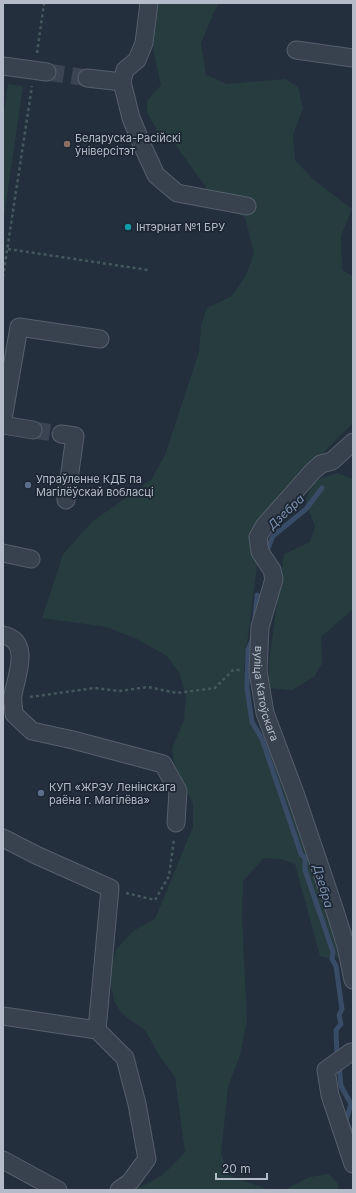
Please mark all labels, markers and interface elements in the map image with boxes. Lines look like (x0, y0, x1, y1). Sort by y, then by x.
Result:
place label: Беларуска-Расійскі ўніверсітэт (75, 131, 181, 158)
marker: Беларуска-Расійскі ўніверсітэт (62, 139, 72, 149)
place label: Інтэрнат №1 БРУ (136, 220, 225, 234)
marker: Інтэрнат №1 БРУ (123, 222, 133, 232)
place label: Упраўленне КДБ па Магілёўскай вобласці (36, 472, 154, 499)
marker: Упраўленне КДБ па Магілёўскай вобласці (23, 480, 33, 490)
water label: Дзебра (263, 491, 307, 533)
street label: вуліца Катоўскага (251, 646, 282, 743)
place label: КУП «ЖРЭУ Ленінскага раёна г. Магілёва» (49, 780, 176, 807)
marker: КУП «ЖРЭУ Ленінскага раёна г. Магілёва» (36, 788, 46, 798)
water label: Дзебра (310, 861, 337, 909)
scale bar (216, 1155, 267, 1181)
text: 20 m (222, 1161, 251, 1176)

